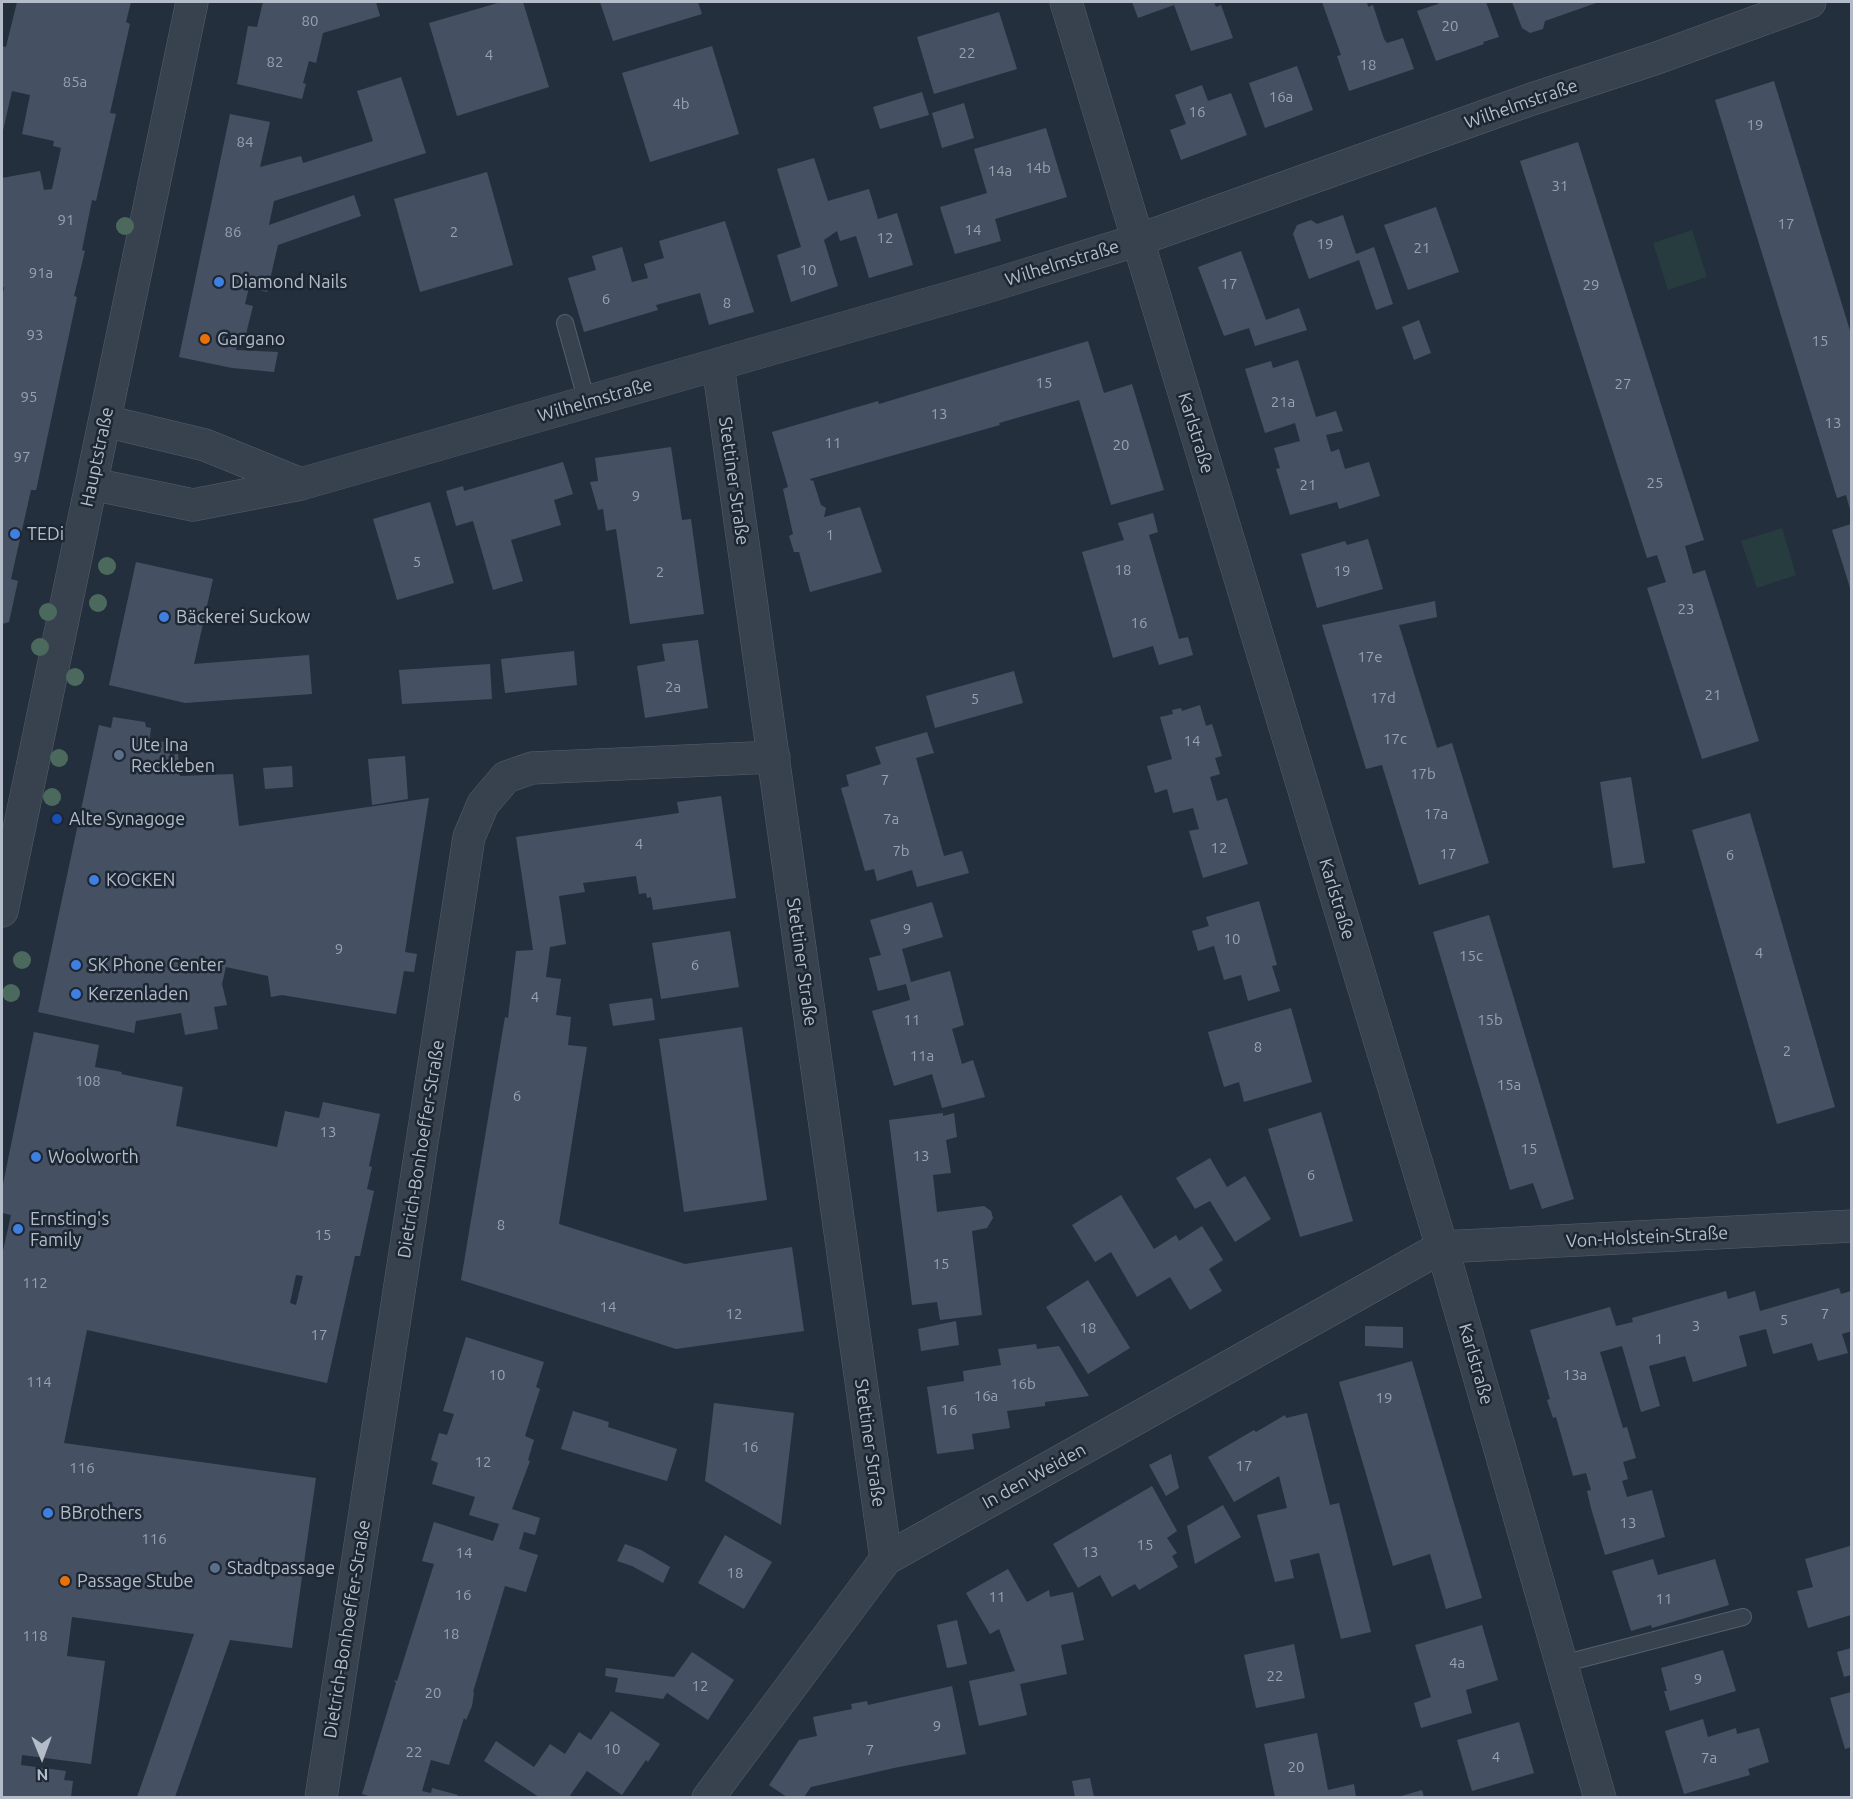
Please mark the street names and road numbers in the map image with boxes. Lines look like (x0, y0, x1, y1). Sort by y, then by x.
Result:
street label: Wilhelmstraße (1462, 75, 1580, 133)
street label: Wilhelmstraße (1002, 235, 1122, 291)
street label: Wilhelmstraße (535, 373, 655, 427)
street label: Karlstraße (1173, 390, 1219, 476)
street label: Hauptstraße (76, 405, 118, 509)
street label: Stettiner Straße (714, 415, 754, 547)
street label: Karlstraße (1314, 856, 1360, 942)
street label: Stettiner Straße (782, 896, 822, 1028)
street label: Dietrich-Bonhoeffer-Straße (393, 1038, 449, 1260)
street label: Von-Holstein-Straße (1565, 1222, 1729, 1252)
street label: Karlstraße (1454, 1321, 1498, 1407)
street label: Stettiner Straße (850, 1377, 890, 1509)
street label: In den Weiden (978, 1439, 1090, 1513)
street label: Dietrich-Bonhoeffer-Straße (319, 1518, 375, 1740)

